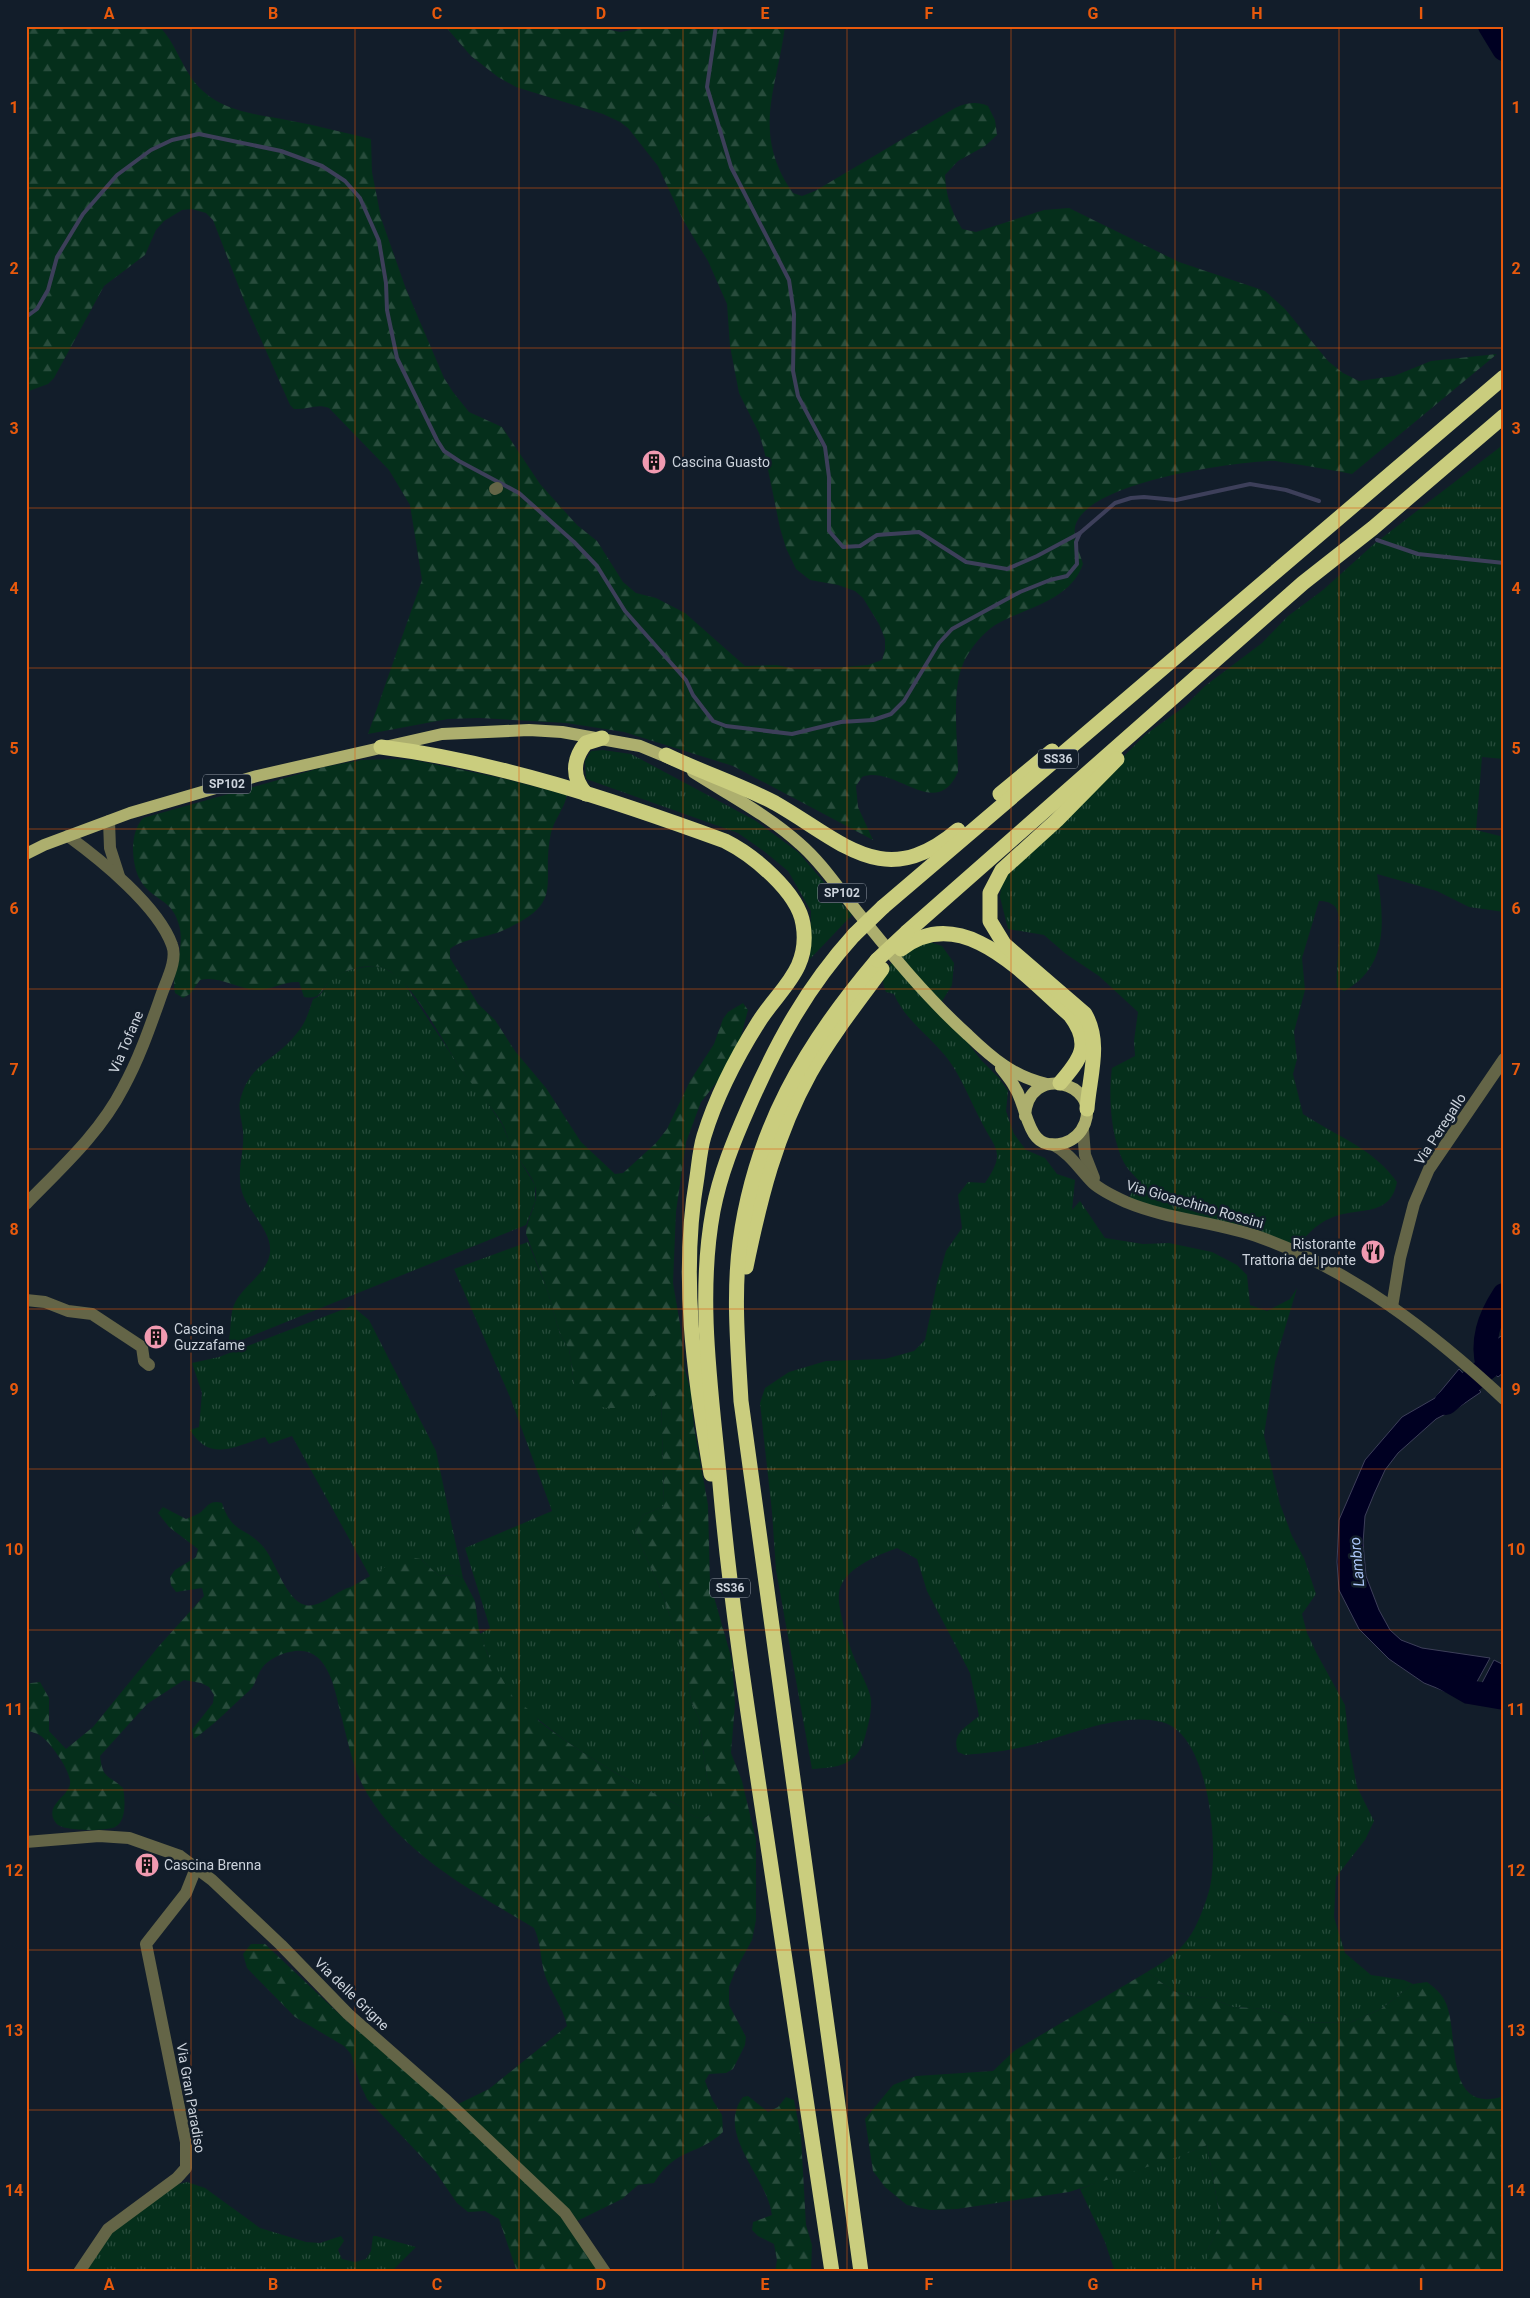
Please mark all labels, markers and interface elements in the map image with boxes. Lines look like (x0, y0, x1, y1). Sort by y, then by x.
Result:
text: A (104, 4, 115, 23)
text: B (268, 4, 278, 23)
text: C (432, 4, 442, 23)
text: D (596, 4, 606, 23)
text: E (761, 4, 770, 23)
text: F (925, 4, 934, 23)
text: G (1088, 4, 1099, 23)
text: H (1251, 4, 1263, 23)
text: I (1419, 4, 1423, 23)
text: 1 (9, 98, 19, 117)
text: 1 (1511, 98, 1521, 117)
text: 2 (9, 259, 19, 278)
text: 2 (1511, 259, 1521, 278)
text: 3 (9, 419, 19, 438)
text: 3 (1511, 419, 1521, 438)
building icon: Cascina Guasto (641, 449, 667, 475)
place label: Cascina Guasto (672, 454, 770, 470)
text: 4 (9, 579, 19, 598)
text: 4 (1511, 579, 1521, 598)
text: 5 (9, 739, 19, 758)
text: 5 (1511, 739, 1521, 758)
road number: SS36 (1038, 750, 1078, 769)
road number: SP102 (203, 774, 251, 794)
road number: SP102 (818, 884, 866, 902)
text: 6 (9, 899, 19, 918)
text: 6 (1511, 899, 1521, 918)
street label: Via Tofane (106, 1008, 146, 1076)
text: 7 (9, 1060, 19, 1079)
text: 7 (1511, 1060, 1521, 1079)
street label: Via Peregallo (1411, 1090, 1469, 1168)
street label: Via Gioacchino Rossini (1124, 1177, 1266, 1231)
text: 8 (9, 1220, 19, 1239)
text: 8 (1511, 1220, 1521, 1239)
place label: Ristorante Trattoria del ponte (1242, 1236, 1356, 1268)
restaurant icon: Ristorante Trattoria del ponte (1360, 1239, 1386, 1265)
place label: Cascina Guzzafame (174, 1321, 245, 1353)
building icon: Cascina Guzzafame (143, 1324, 169, 1350)
text: 9 (9, 1380, 19, 1399)
text: 9 (1511, 1380, 1521, 1399)
water label: Lambro (1346, 1536, 1368, 1588)
text: 10 (5, 1540, 23, 1559)
text: 10 (1507, 1540, 1525, 1559)
road number: SS36 (710, 1579, 750, 1598)
text: 11 (5, 1700, 23, 1719)
text: 11 (1507, 1700, 1525, 1719)
building icon: Cascina Brenna (134, 1852, 160, 1878)
place label: Cascina Brenna (164, 1857, 261, 1873)
text: 12 (5, 1861, 23, 1880)
text: 12 (1507, 1861, 1525, 1880)
street label: Via delle Grigne (312, 1955, 392, 2033)
text: 13 (5, 2021, 23, 2040)
text: 13 (1507, 2021, 1525, 2040)
street label: Via Gran Paradiso (173, 2042, 209, 2154)
text: 14 (5, 2181, 23, 2200)
text: 14 (1507, 2181, 1525, 2200)
text: A (104, 2275, 115, 2294)
text: B (268, 2275, 278, 2294)
text: C (432, 2275, 442, 2294)
text: D (596, 2275, 606, 2294)
text: E (761, 2275, 770, 2294)
text: F (925, 2275, 934, 2294)
text: G (1088, 2275, 1099, 2294)
text: H (1251, 2275, 1263, 2294)
text: I (1419, 2275, 1423, 2294)

